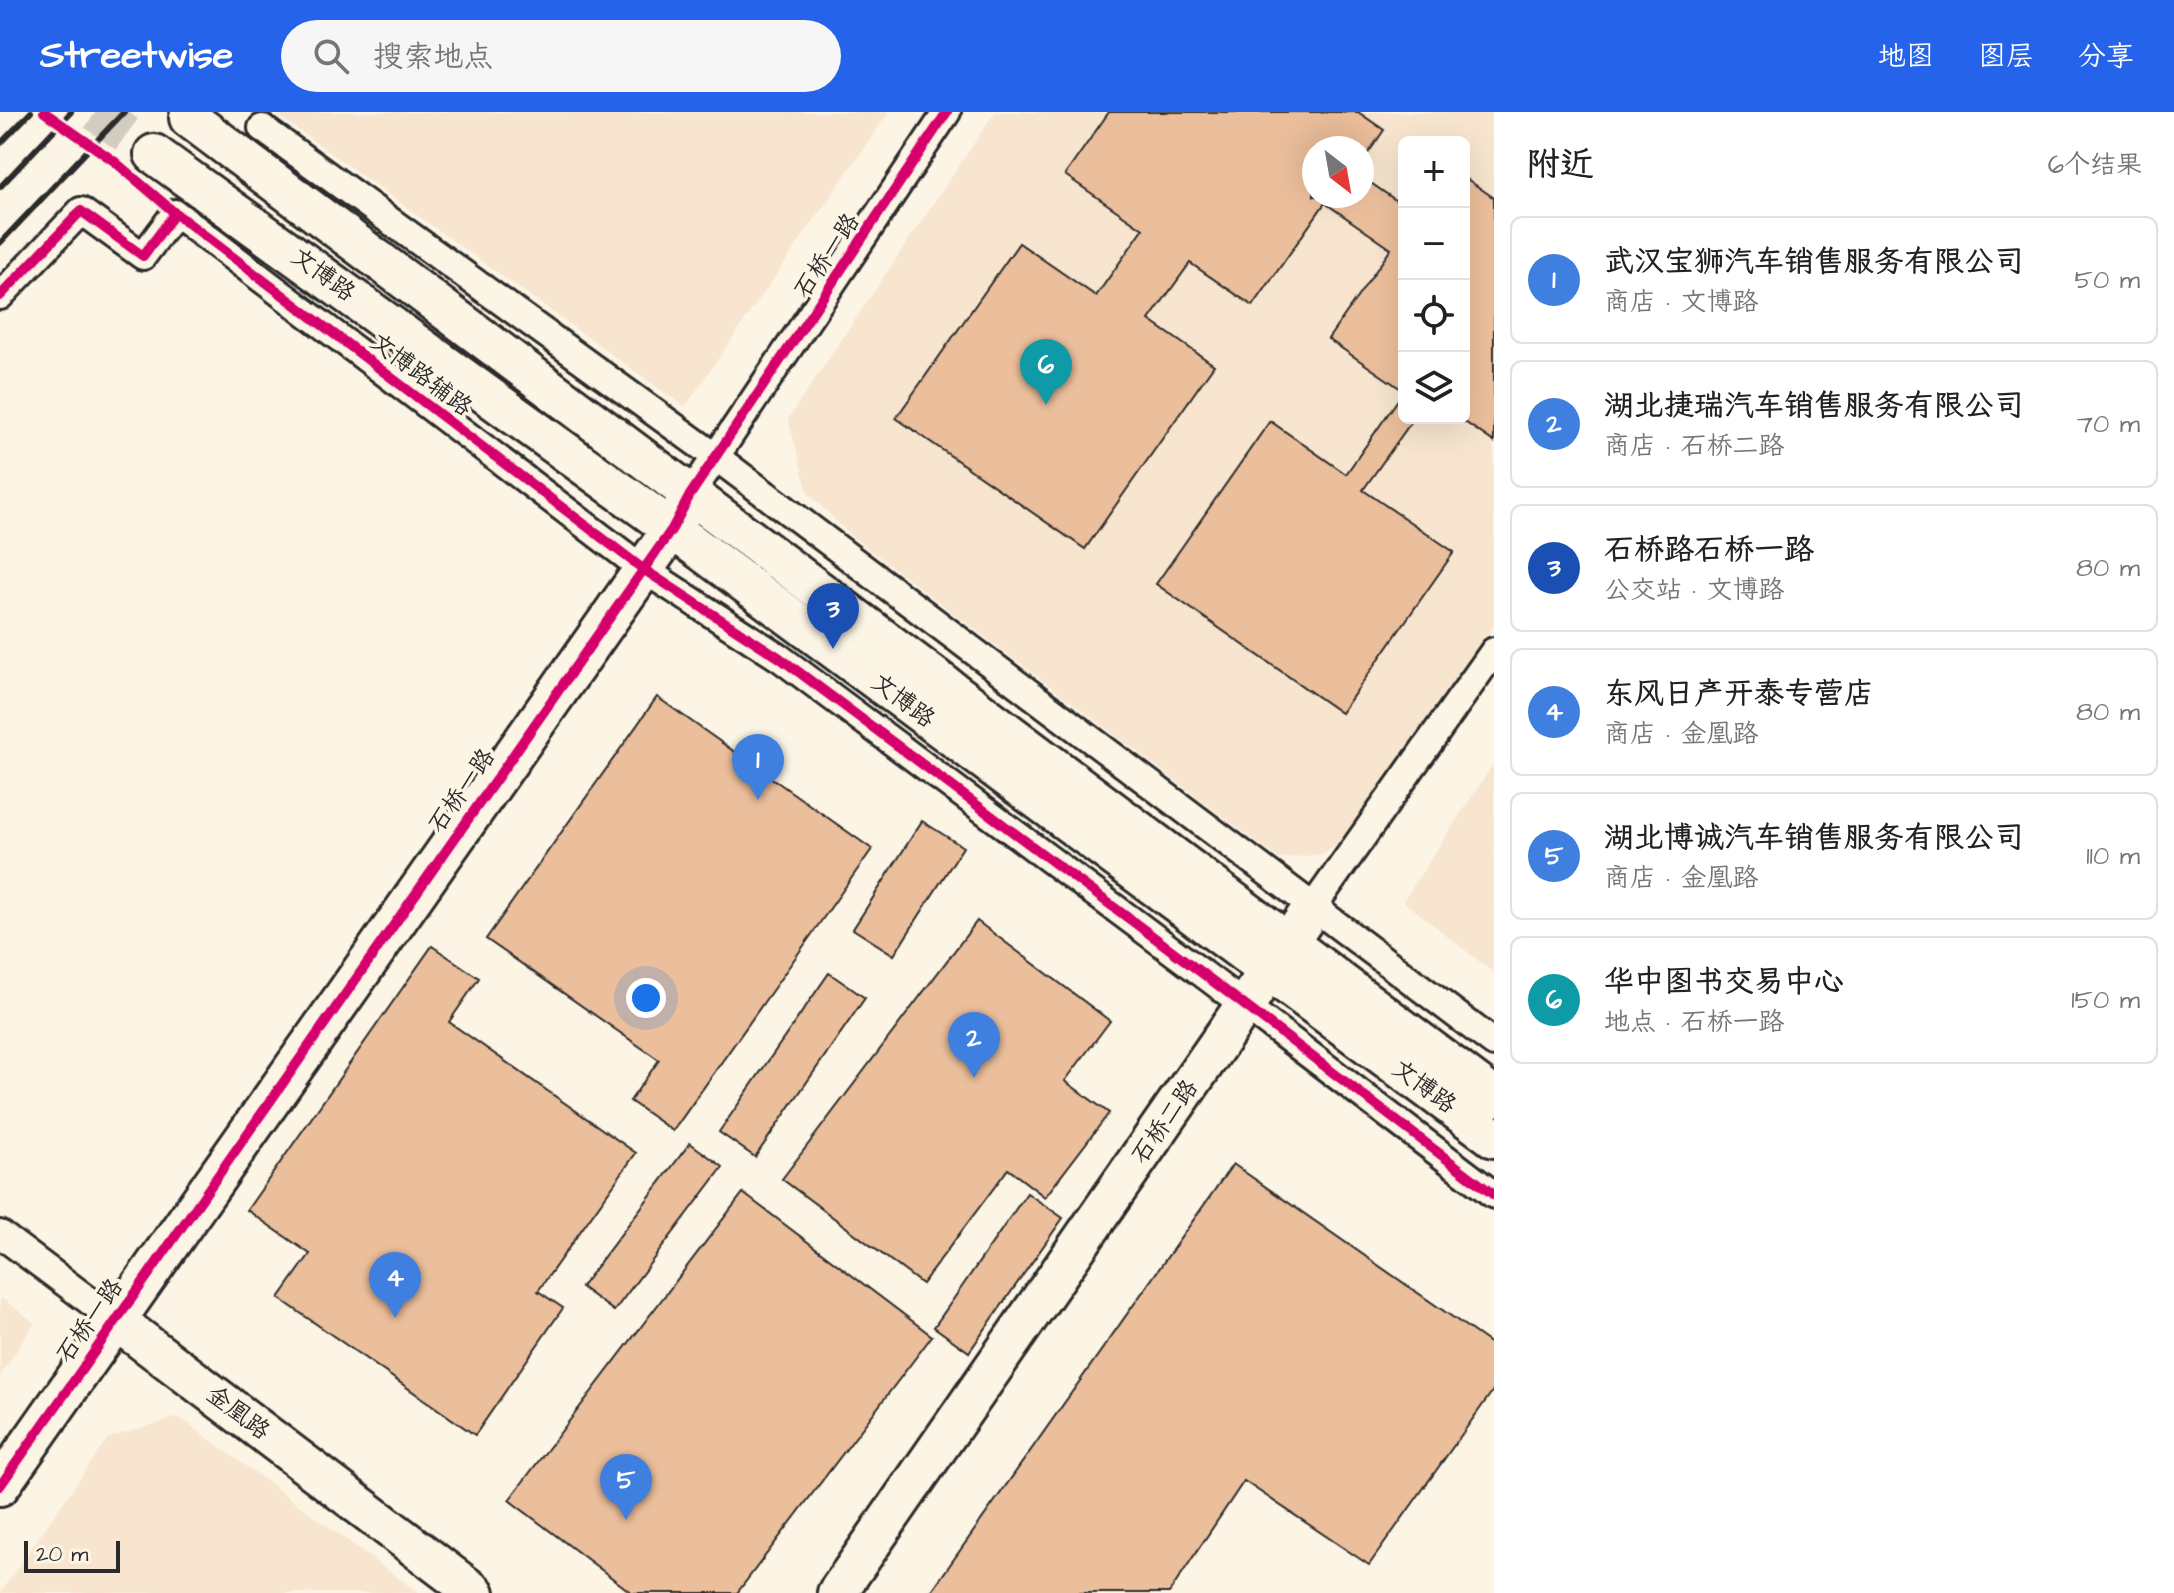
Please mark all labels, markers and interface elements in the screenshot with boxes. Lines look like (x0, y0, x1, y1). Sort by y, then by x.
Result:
search box (281, 20, 841, 92)
text: Streetwise (40, 30, 233, 82)
icon: search (309, 34, 353, 78)
text: 搜索地点 (373, 36, 493, 78)
text: 地图 (1878, 37, 1934, 76)
text: 图层 (1978, 37, 2034, 76)
text: 分享 (2078, 37, 2134, 76)
north arrow (1302, 136, 1374, 208)
map controls (1398, 136, 1470, 424)
button: + (1398, 136, 1470, 208)
text: 附近 (1526, 141, 1594, 189)
text: 6个结果 (2048, 147, 2142, 183)
street label: 石桥一路 (786, 207, 868, 305)
button: − (1398, 208, 1470, 280)
street label: 文博路 (284, 240, 362, 310)
text: 武汉宝狮汽车销售服务有限公司 (1604, 241, 2024, 283)
text: 1 (1552, 262, 1556, 298)
text: 50 m (2075, 262, 2140, 298)
button: locate (1398, 280, 1470, 352)
text: 商店 · 文博路 (1604, 284, 1758, 320)
street label: 文博路辅路 (363, 325, 479, 425)
pin: 6 (1020, 339, 1072, 405)
button: layers (1398, 352, 1470, 424)
text: 湖北捷瑞汽车销售服务有限公司 (1604, 385, 2024, 427)
text: 2 (1547, 406, 1561, 442)
text: 70 m (2077, 406, 2140, 442)
text: 商店 · 石桥二路 (1604, 428, 1784, 464)
text: 石桥路石桥一路 (1604, 529, 1814, 571)
text: 3 (1547, 550, 1561, 586)
text: 80 m (2076, 550, 2140, 586)
text: 公交站 · 文博路 (1604, 572, 1784, 608)
pin: 3 (807, 583, 859, 649)
street label: 文博路 (864, 666, 942, 736)
text: 东风日产开泰专营店 (1604, 673, 1874, 715)
text: 4 (1545, 694, 1563, 730)
text: 80 m (2076, 694, 2140, 730)
text: 商店 · 金凰路 (1604, 716, 1758, 752)
pin: 1 (732, 734, 784, 800)
street label: 石桥一路 (421, 742, 503, 840)
text: 湖北博诚汽车销售服务有限公司 (1604, 817, 2024, 859)
text: 5 (1545, 838, 1563, 874)
text: 110 m (2086, 838, 2140, 874)
text: 商店 · 金凰路 (1604, 860, 1758, 896)
text: 华中图书交易中心 (1604, 961, 1844, 1003)
your location (626, 978, 666, 1018)
text: 6 (1546, 982, 1562, 1018)
text: 150 m (2071, 982, 2140, 1018)
text: 地点 · 石桥一路 (1604, 1004, 1784, 1040)
pin: 2 (948, 1012, 1000, 1078)
street label: 文博路 (1385, 1052, 1463, 1122)
street label: 石桥二路 (1124, 1073, 1206, 1171)
pin: 4 (369, 1252, 421, 1318)
street label: 石桥一路 (49, 1272, 131, 1370)
street label: 金凰路 (199, 1378, 277, 1448)
pin: 5 (600, 1454, 652, 1520)
scale bar (24, 1537, 120, 1573)
text: 20 m (36, 1539, 88, 1570)

